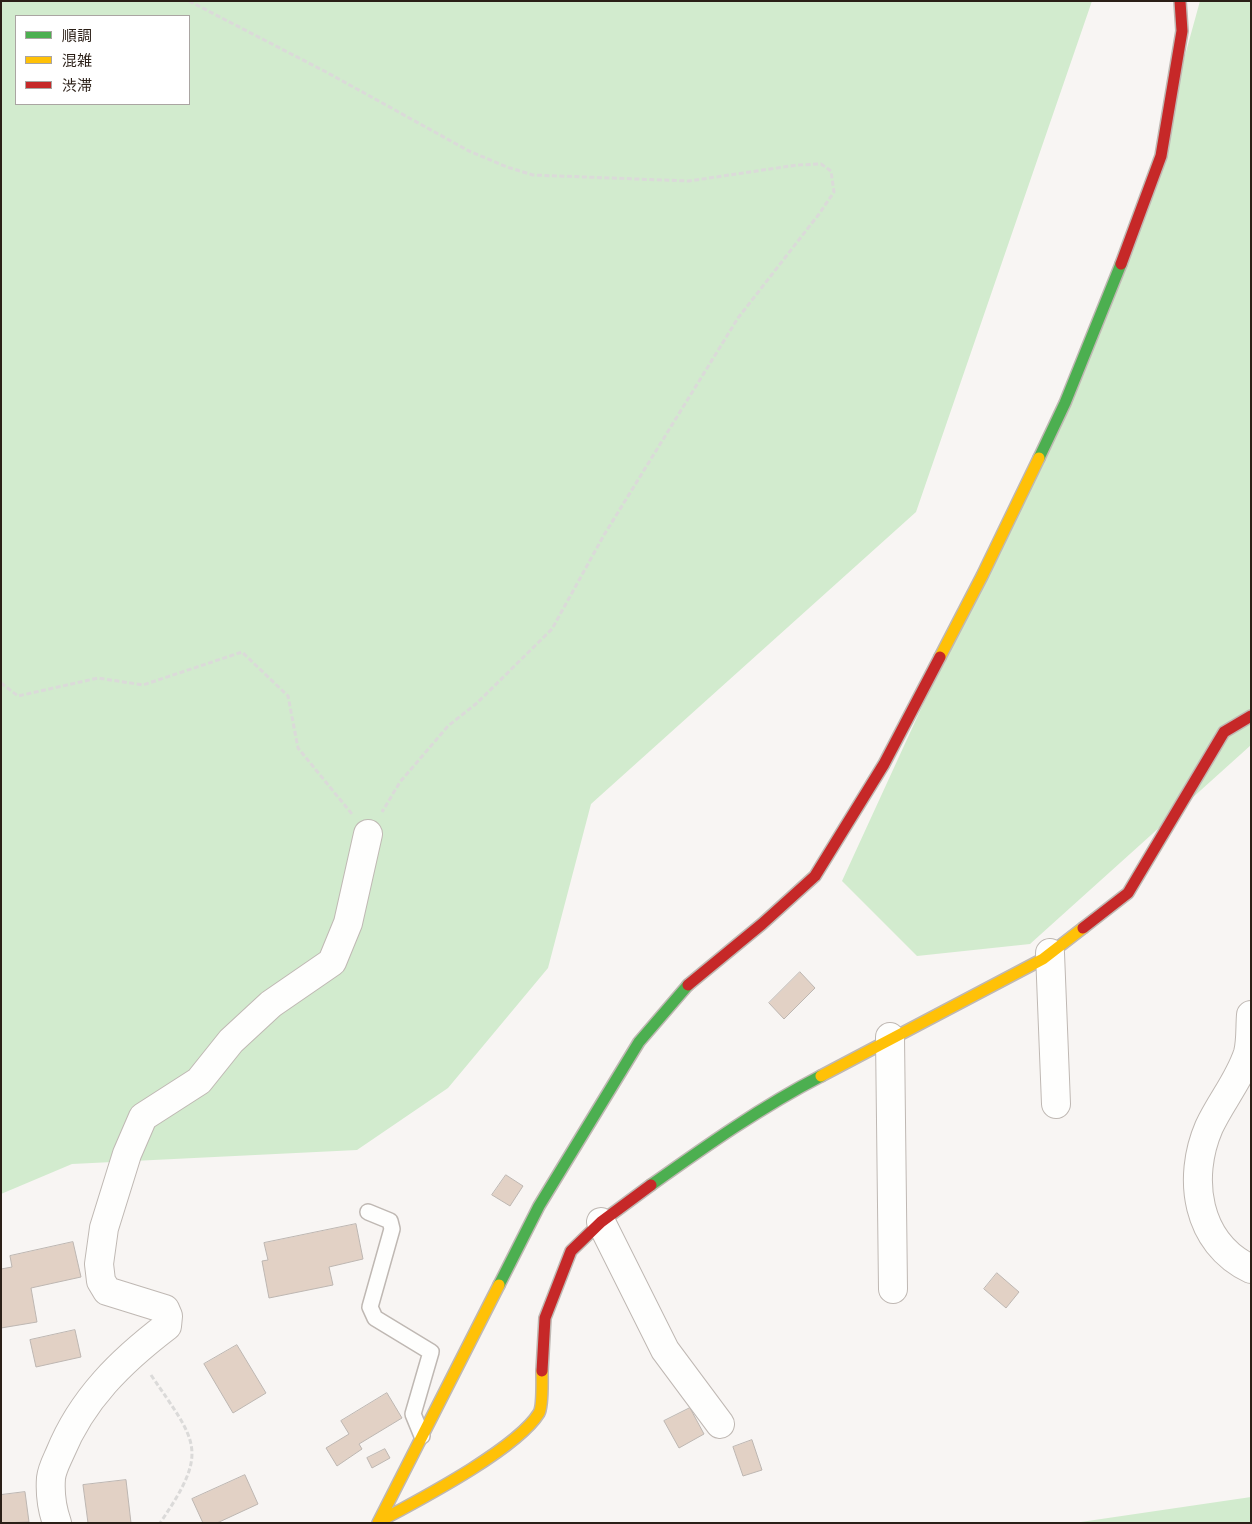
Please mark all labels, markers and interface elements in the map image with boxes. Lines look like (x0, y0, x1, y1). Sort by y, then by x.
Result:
legend (15, 15, 190, 105)
text: 順調 (62, 27, 92, 45)
text: 混雑 (62, 52, 92, 70)
text: 渋滞 (62, 77, 92, 95)

